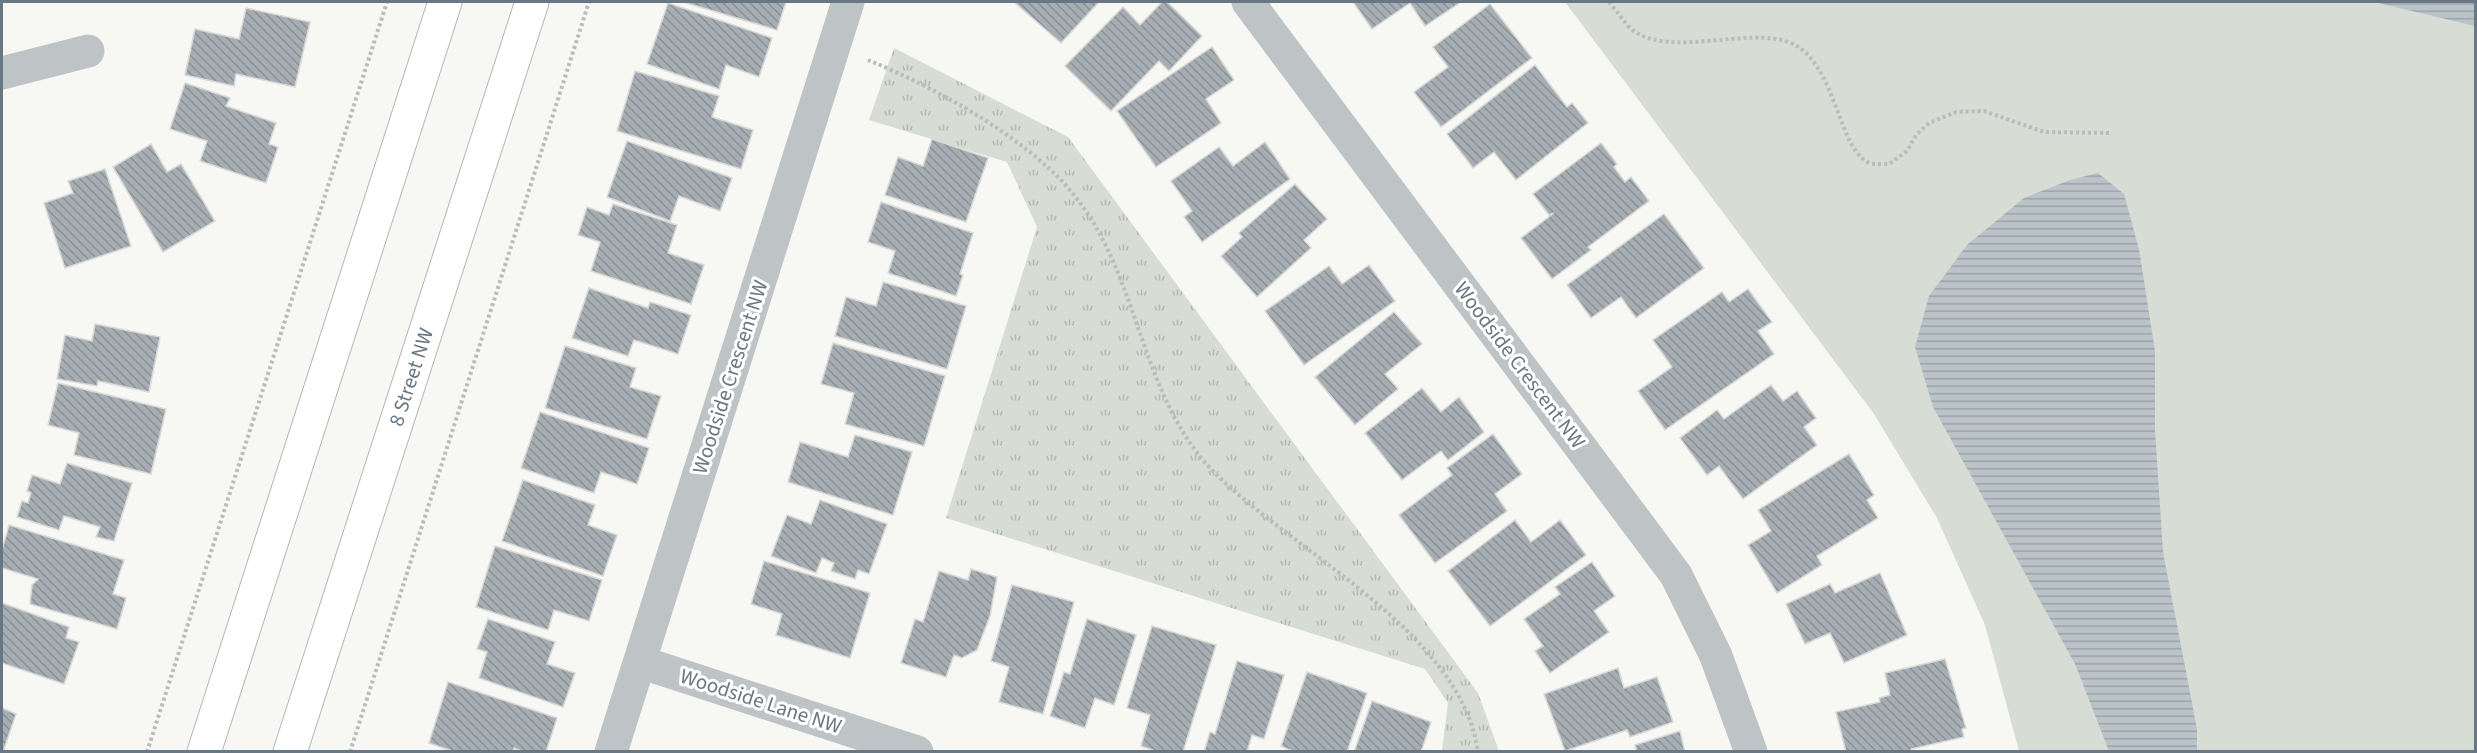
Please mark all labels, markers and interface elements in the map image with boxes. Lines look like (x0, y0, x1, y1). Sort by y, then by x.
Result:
street label: Woodside Crescent NW (1447, 275, 1593, 455)
street label: Woodside Crescent NW (685, 276, 776, 478)
street label: 8 Street NW (381, 324, 441, 430)
street label: Woodside Lane NW (676, 661, 846, 741)

